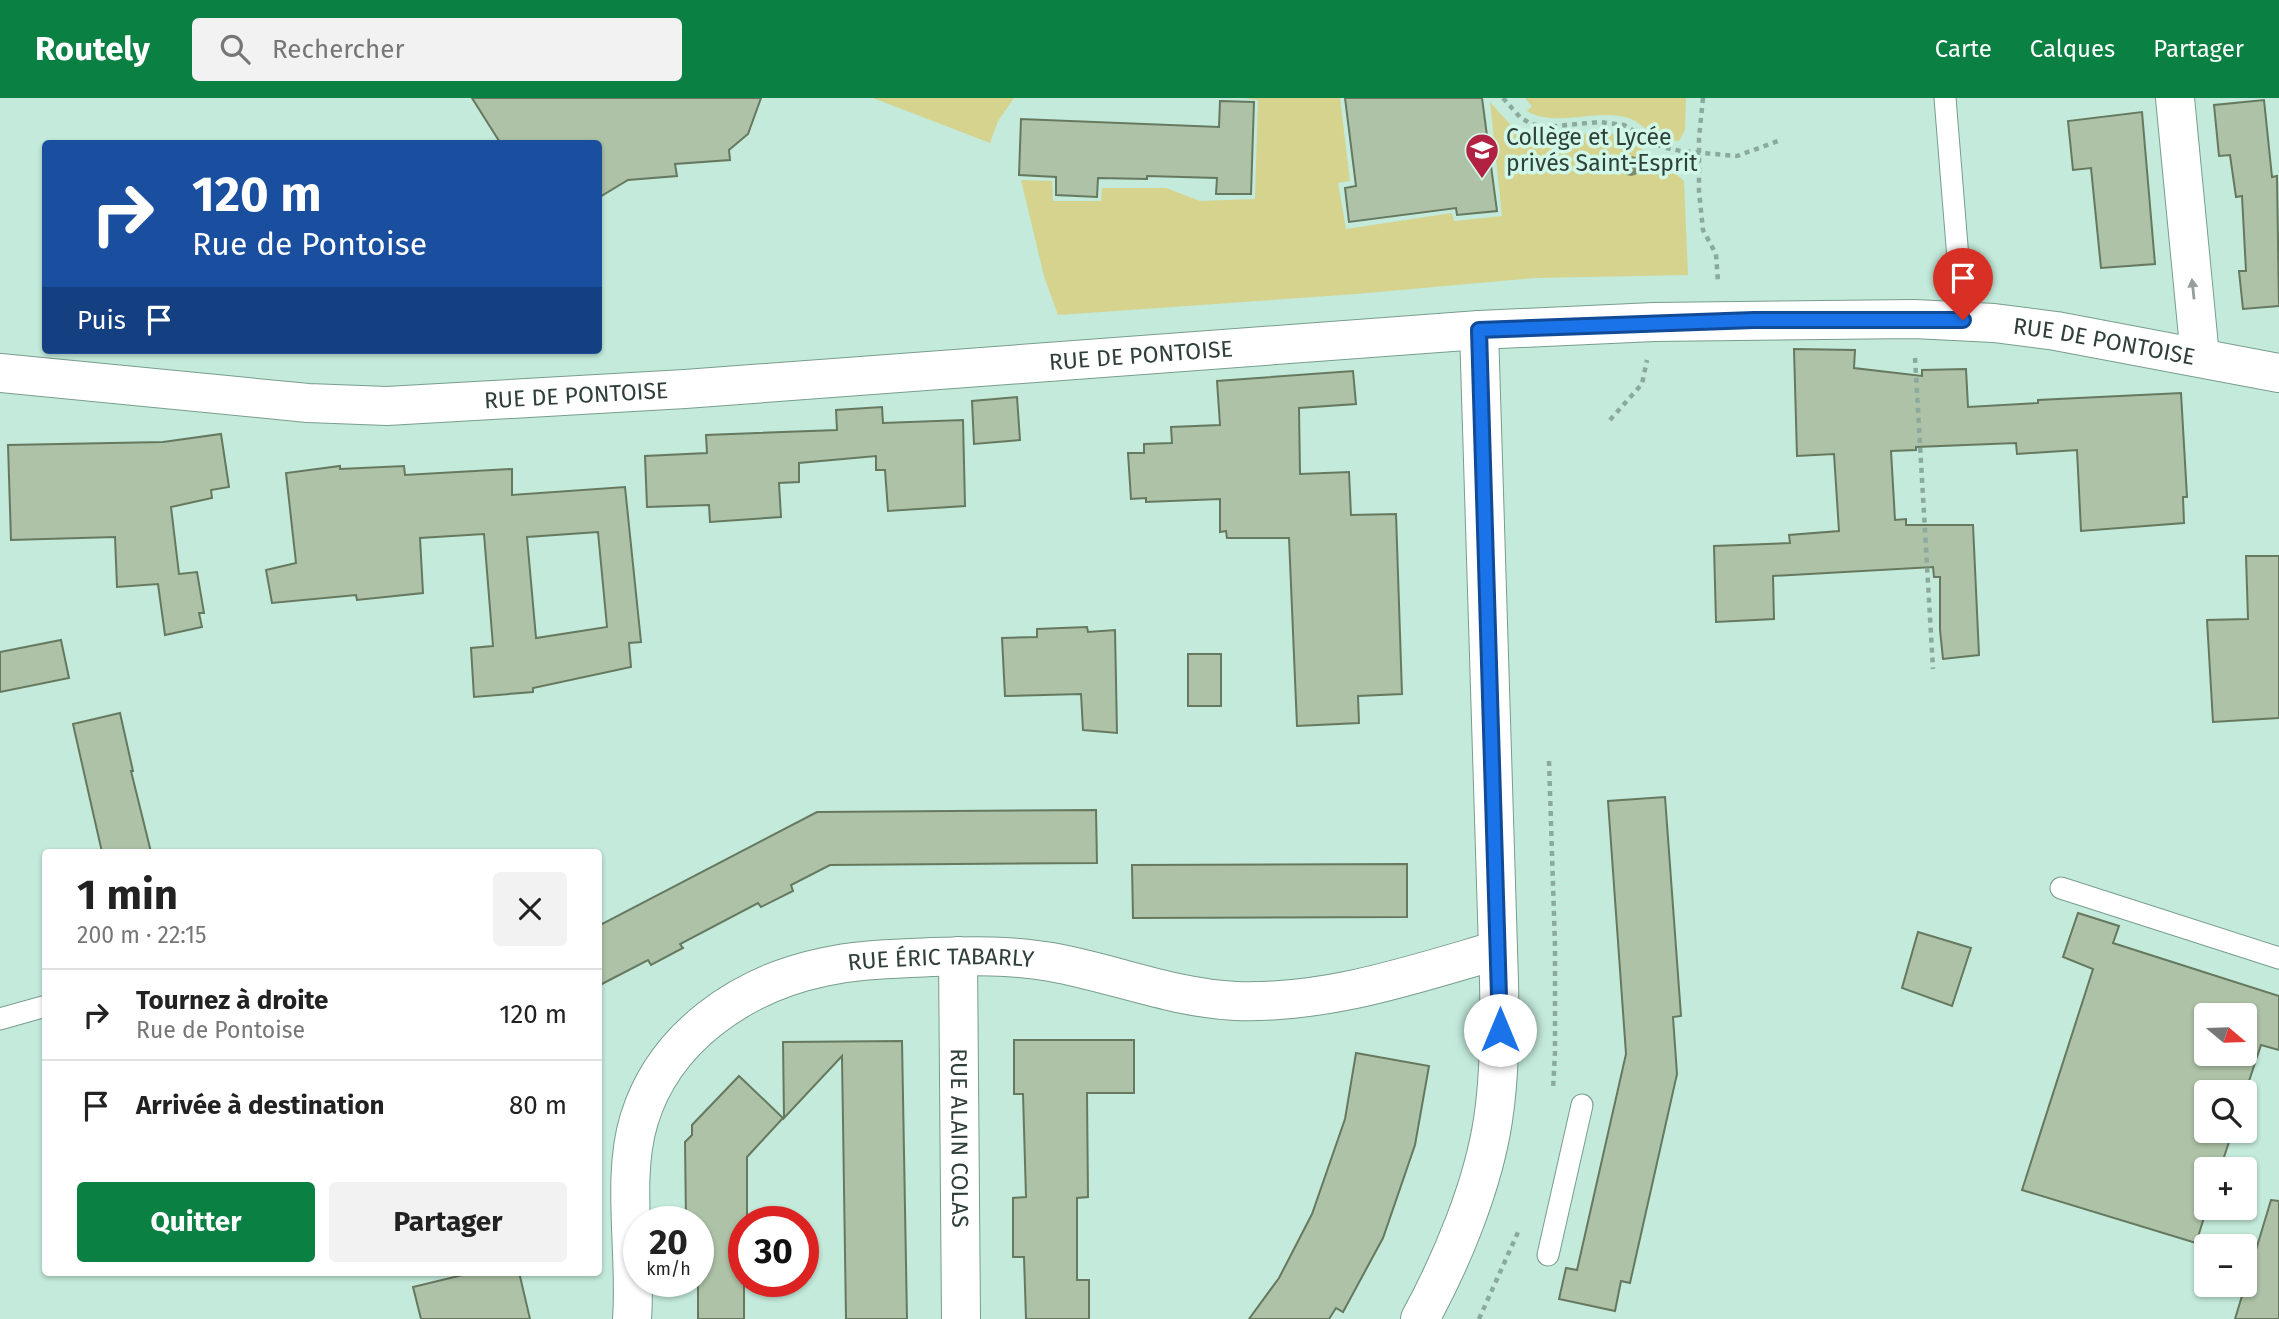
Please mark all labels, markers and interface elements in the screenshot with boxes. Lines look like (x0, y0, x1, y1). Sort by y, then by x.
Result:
search box (192, 18, 682, 81)
text: Routely (35, 29, 150, 69)
icon: search (216, 30, 254, 68)
text: Rechercher (272, 34, 404, 65)
text: Carte (1935, 35, 1992, 63)
text: Calques (2030, 35, 2115, 63)
text: Partager (2153, 35, 2244, 63)
place label: Collège et Lycée privés Saint-Esprit (1506, 123, 1698, 177)
school or university icon: Collège et Lycée privés Saint-Esprit (1463, 131, 1501, 180)
text: 120 m (192, 165, 322, 224)
icon: right (77, 168, 168, 259)
text: Rue de Pontoise (192, 225, 427, 263)
pin (1933, 248, 1993, 320)
icon: arrive (1944, 259, 1982, 297)
one-way arrow (2188, 278, 2199, 300)
icon: arrive (140, 301, 178, 339)
text: Puis (77, 305, 126, 336)
street label: RUE DE PONTOISE (2011, 312, 2197, 371)
street label: RUE DE PONTOISE (1048, 334, 1234, 376)
street label: RUE DE PONTOISE (483, 376, 669, 414)
text: 1 min (77, 870, 178, 920)
button: close (493, 872, 567, 946)
text: 200 m · 22:15 (77, 921, 206, 949)
street label: RUE ÉRIC TABARLY (846, 942, 1036, 977)
text: Tournez à droite (136, 985, 328, 1016)
position arrow (1463, 993, 1537, 1067)
icon: right (77, 996, 115, 1034)
text: 120 m (499, 999, 567, 1030)
north arrow (2194, 1003, 2258, 1066)
map controls (2194, 1003, 2257, 1297)
text: Rue de Pontoise (136, 1016, 305, 1044)
street label: RUE ALAIN COLAS (945, 1048, 974, 1228)
button: search (2194, 1080, 2257, 1143)
icon: arrive (77, 1087, 115, 1125)
text: Arrivée à destination (136, 1090, 385, 1121)
text: 80 m (509, 1090, 567, 1121)
button: + (2194, 1157, 2257, 1220)
button: Quitter (77, 1182, 315, 1262)
button: Partager (329, 1182, 567, 1262)
speed limit sign: 30 (728, 1206, 819, 1297)
text: 20 (649, 1221, 688, 1263)
button: − (2194, 1234, 2257, 1297)
text: km/h (646, 1258, 691, 1280)

